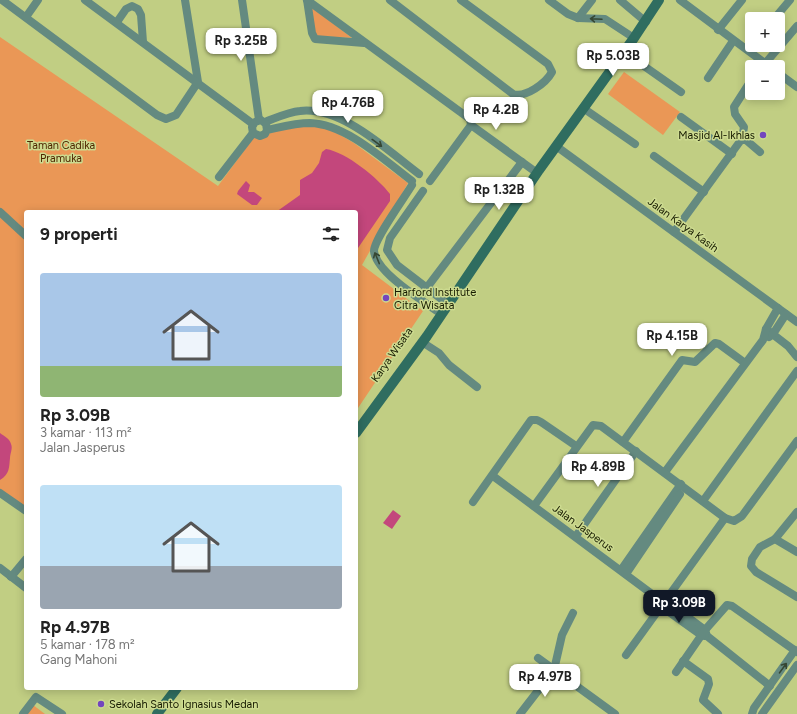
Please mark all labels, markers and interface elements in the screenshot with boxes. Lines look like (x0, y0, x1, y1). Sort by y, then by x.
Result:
map controls (745, 12, 785, 100)
button: + (745, 12, 785, 52)
one-way arrow (590, 15, 603, 22)
pin: Rp 3.25B (200, 28, 282, 62)
text: Rp 3.25B (215, 33, 267, 48)
pin: Rp 5.03B (572, 43, 654, 77)
text: Rp 5.03B (586, 48, 640, 63)
button: − (745, 60, 785, 100)
pin: Rp 4.76B (307, 90, 389, 124)
text: Rp 4.76B (321, 95, 375, 110)
pin: Rp 4.2B (459, 97, 533, 131)
text: Rp 4.2B (473, 102, 519, 117)
place label: Masjid Al-Ikhlas (678, 129, 755, 142)
marker: Masjid Al-Ikhlas (758, 130, 768, 140)
park label: Taman Cadika Pramuka (27, 139, 95, 165)
one-way arrow (372, 139, 383, 147)
pin: Rp 1.32B (458, 177, 540, 211)
text: Rp 1.32B (474, 182, 524, 197)
street label: Jalan Karya Kasih (645, 195, 721, 255)
icon: filters (320, 223, 342, 245)
text: 9 properti (40, 224, 118, 244)
one-way arrow (373, 253, 381, 265)
place label: Harford Institute Citra Wisata (394, 286, 476, 312)
marker: Harford Institute Citra Wisata (381, 293, 391, 303)
icon: home (155, 299, 227, 371)
pin: Rp 4.15B (631, 323, 713, 357)
street label: Karya Wisata (368, 325, 416, 385)
text: Rp 4.15B (646, 328, 698, 343)
text: Rp 3.09B (40, 405, 110, 425)
text: 3 kamar · 113 m² (40, 425, 132, 440)
text: Jalan Jasperus (40, 440, 125, 455)
pin: Rp 4.89B (557, 454, 639, 488)
text: Rp 4.89B (571, 459, 625, 474)
street label: Jalan Jasperus (550, 502, 616, 554)
icon: home (155, 511, 227, 583)
pin: Rp 3.09B (638, 590, 720, 624)
text: Rp 3.09B (652, 595, 706, 610)
text: Rp 4.97B (40, 617, 110, 637)
text: 5 kamar · 178 m² (40, 637, 135, 652)
text: Gang Mahoni (40, 652, 117, 667)
one-way arrow (779, 663, 787, 674)
pin: Rp 4.97B (504, 664, 586, 698)
text: Rp 4.97B (518, 669, 572, 684)
place label: Sekolah Santo Ignasius Medan (109, 698, 258, 711)
marker: Sekolah Santo Ignasius Medan (96, 699, 106, 709)

